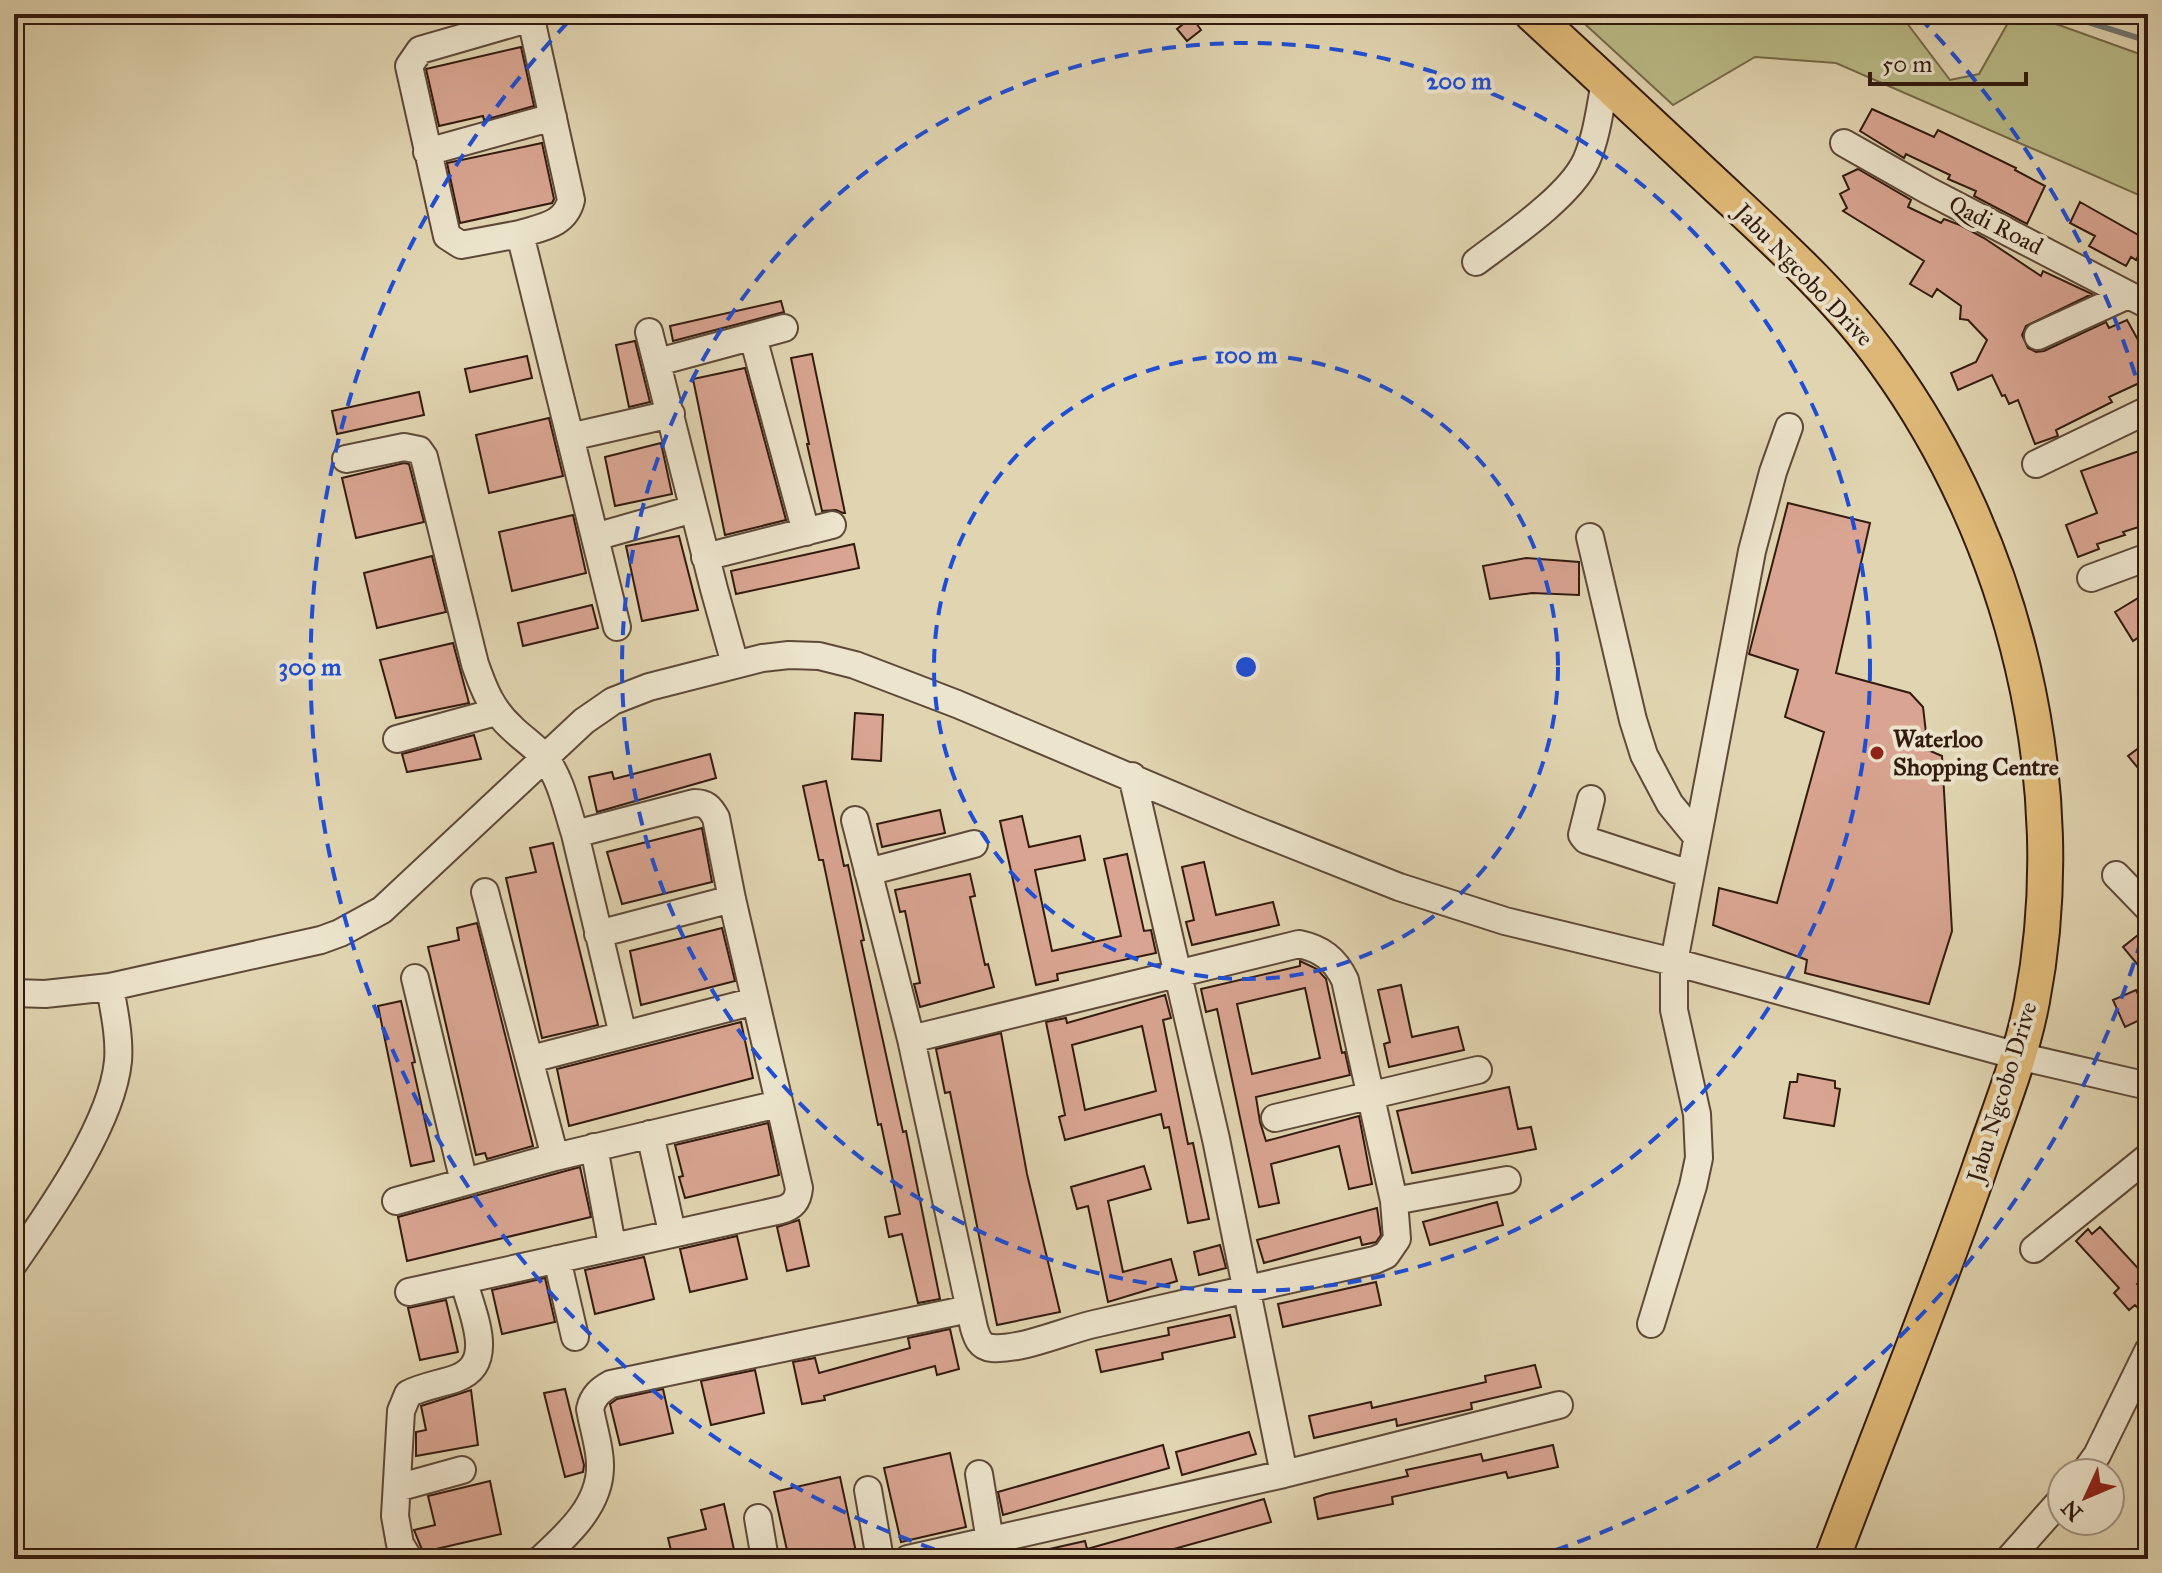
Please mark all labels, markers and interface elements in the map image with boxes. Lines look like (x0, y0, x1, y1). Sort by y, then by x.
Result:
scale bar (1870, 36, 2026, 86)
text: 50 m (1882, 49, 1932, 79)
text: 200 m (1426, 66, 1492, 96)
street label: Qadi Road (1944, 188, 2048, 262)
street label: Jabu Ngcobo Drive (1726, 195, 1880, 353)
text: 100 m (1215, 340, 1278, 370)
text: 300 m (279, 652, 342, 682)
centre of rings (1232, 653, 1260, 681)
place label: Waterloo Shopping Centre (1893, 724, 2059, 782)
marker: Waterloo Shopping Centre (1868, 744, 1886, 762)
street label: Jabu Ngcobo Drive (1959, 998, 2044, 1189)
north arrow (2046, 1457, 2126, 1537)
text: N (2056, 1494, 2088, 1527)

